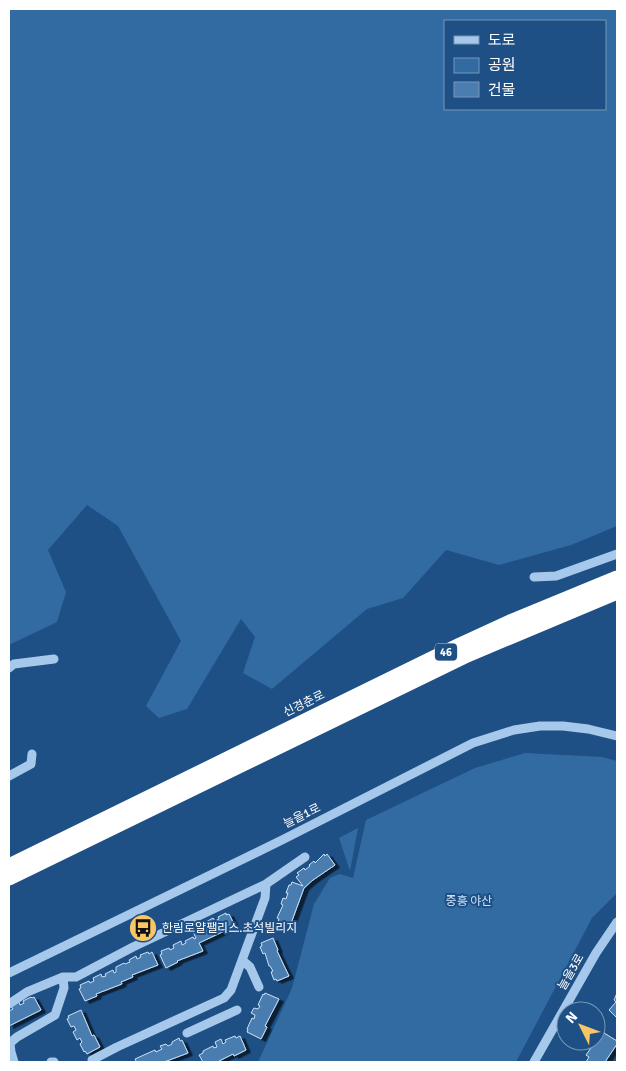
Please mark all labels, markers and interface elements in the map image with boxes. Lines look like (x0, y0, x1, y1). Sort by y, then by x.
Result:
legend (444, 20, 606, 110)
text: 도로 (488, 31, 516, 49)
text: 공원 (488, 56, 516, 74)
text: 건물 (488, 81, 516, 99)
road number: 46 (435, 644, 457, 660)
street label: 신경춘로 (281, 688, 327, 720)
street label: 늘을1로 (281, 800, 323, 832)
park label: 중흥 야산 (446, 894, 492, 909)
bus stop icon: 한림로얄팰리스.초석빌리지 (128, 913, 158, 943)
place label: 한림로얄팰리스.초석빌리지 (162, 921, 298, 936)
street label: 늘을3로 (555, 951, 587, 993)
north arrow (556, 1001, 606, 1051)
text: N (562, 1008, 581, 1027)

